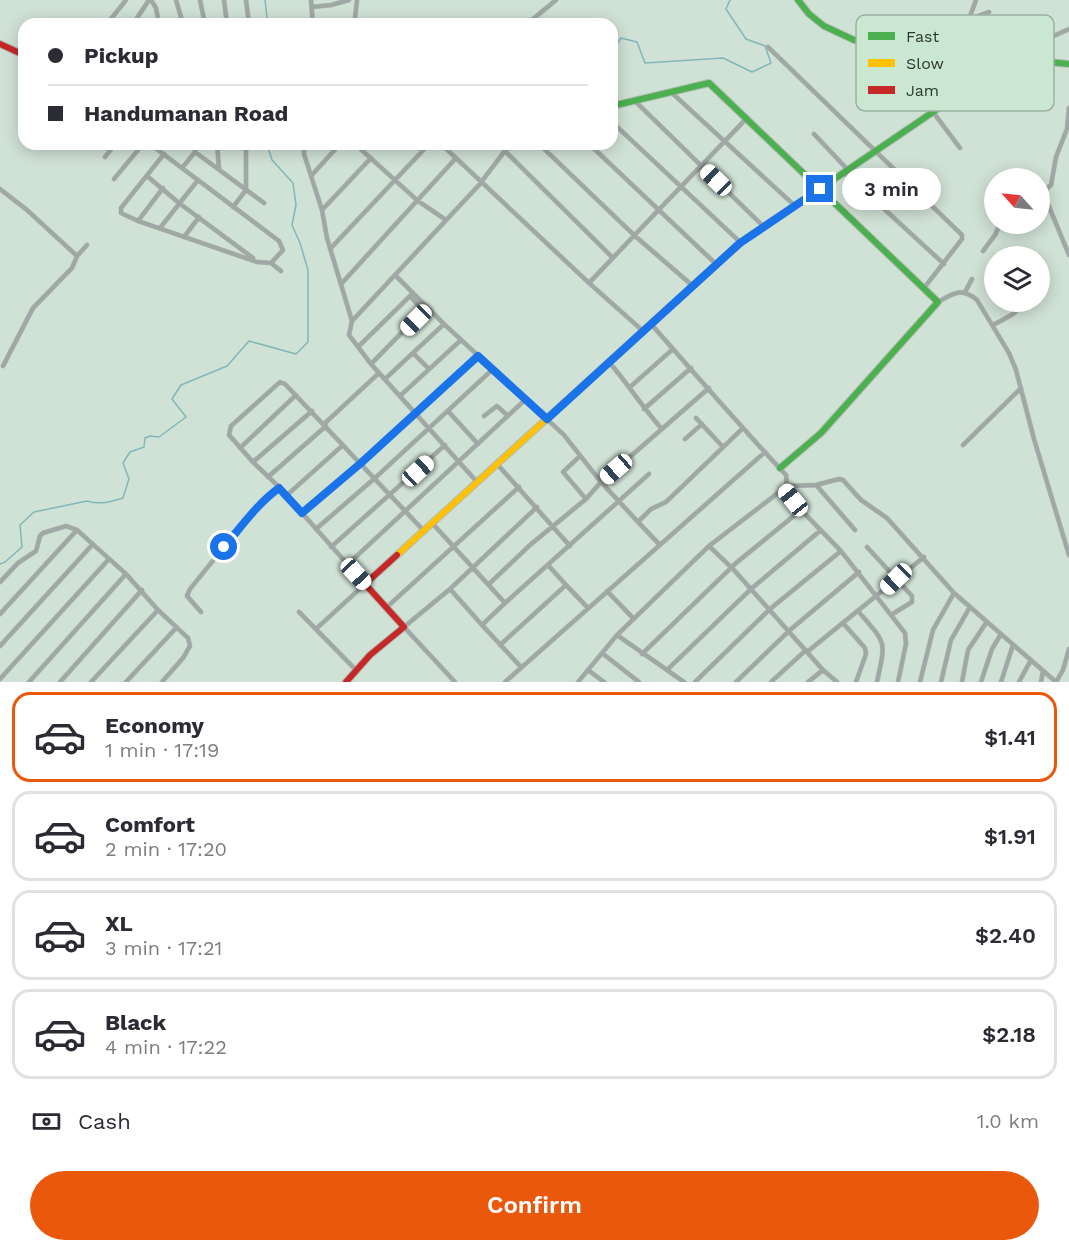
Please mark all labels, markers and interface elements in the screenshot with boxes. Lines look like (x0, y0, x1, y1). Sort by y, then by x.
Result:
legend (856, 15, 1054, 111)
text: Fast (906, 27, 939, 46)
text: Pickup (84, 43, 159, 68)
text: Slow (906, 54, 944, 73)
text: Jam (906, 81, 939, 100)
text: Handumanan Road (84, 101, 288, 126)
car (697, 161, 735, 199)
callout: 3 min (841, 168, 940, 210)
north arrow (984, 168, 1050, 234)
map controls (984, 168, 1050, 312)
route end (806, 175, 833, 202)
text: 3 min (864, 177, 919, 201)
button: layers (984, 246, 1050, 312)
car (397, 301, 435, 339)
car (597, 450, 635, 488)
car (399, 452, 437, 490)
car (775, 480, 811, 520)
route start (210, 533, 237, 560)
car (337, 555, 375, 593)
car (877, 560, 915, 598)
icon: car (33, 710, 87, 764)
text: Economy (105, 713, 204, 738)
text: $1.41 (984, 725, 1036, 750)
text: 1 min · 17:19 (105, 738, 219, 762)
icon: car (33, 809, 87, 863)
text: Comfort (105, 812, 195, 837)
text: $1.91 (984, 824, 1036, 849)
text: 2 min · 17:20 (105, 837, 227, 861)
icon: car (33, 908, 87, 962)
text: XL (105, 911, 133, 936)
text: $2.40 (975, 923, 1036, 948)
text: 3 min · 17:21 (105, 936, 222, 960)
icon: car (33, 1007, 87, 1061)
text: Black (105, 1010, 166, 1035)
text: $2.18 (982, 1022, 1036, 1047)
text: 4 min · 17:22 (105, 1035, 227, 1059)
icon: cash (30, 1105, 63, 1138)
text: Cash (78, 1109, 131, 1134)
text: 1.0 km (977, 1109, 1039, 1133)
button: Confirm (30, 1171, 1039, 1240)

